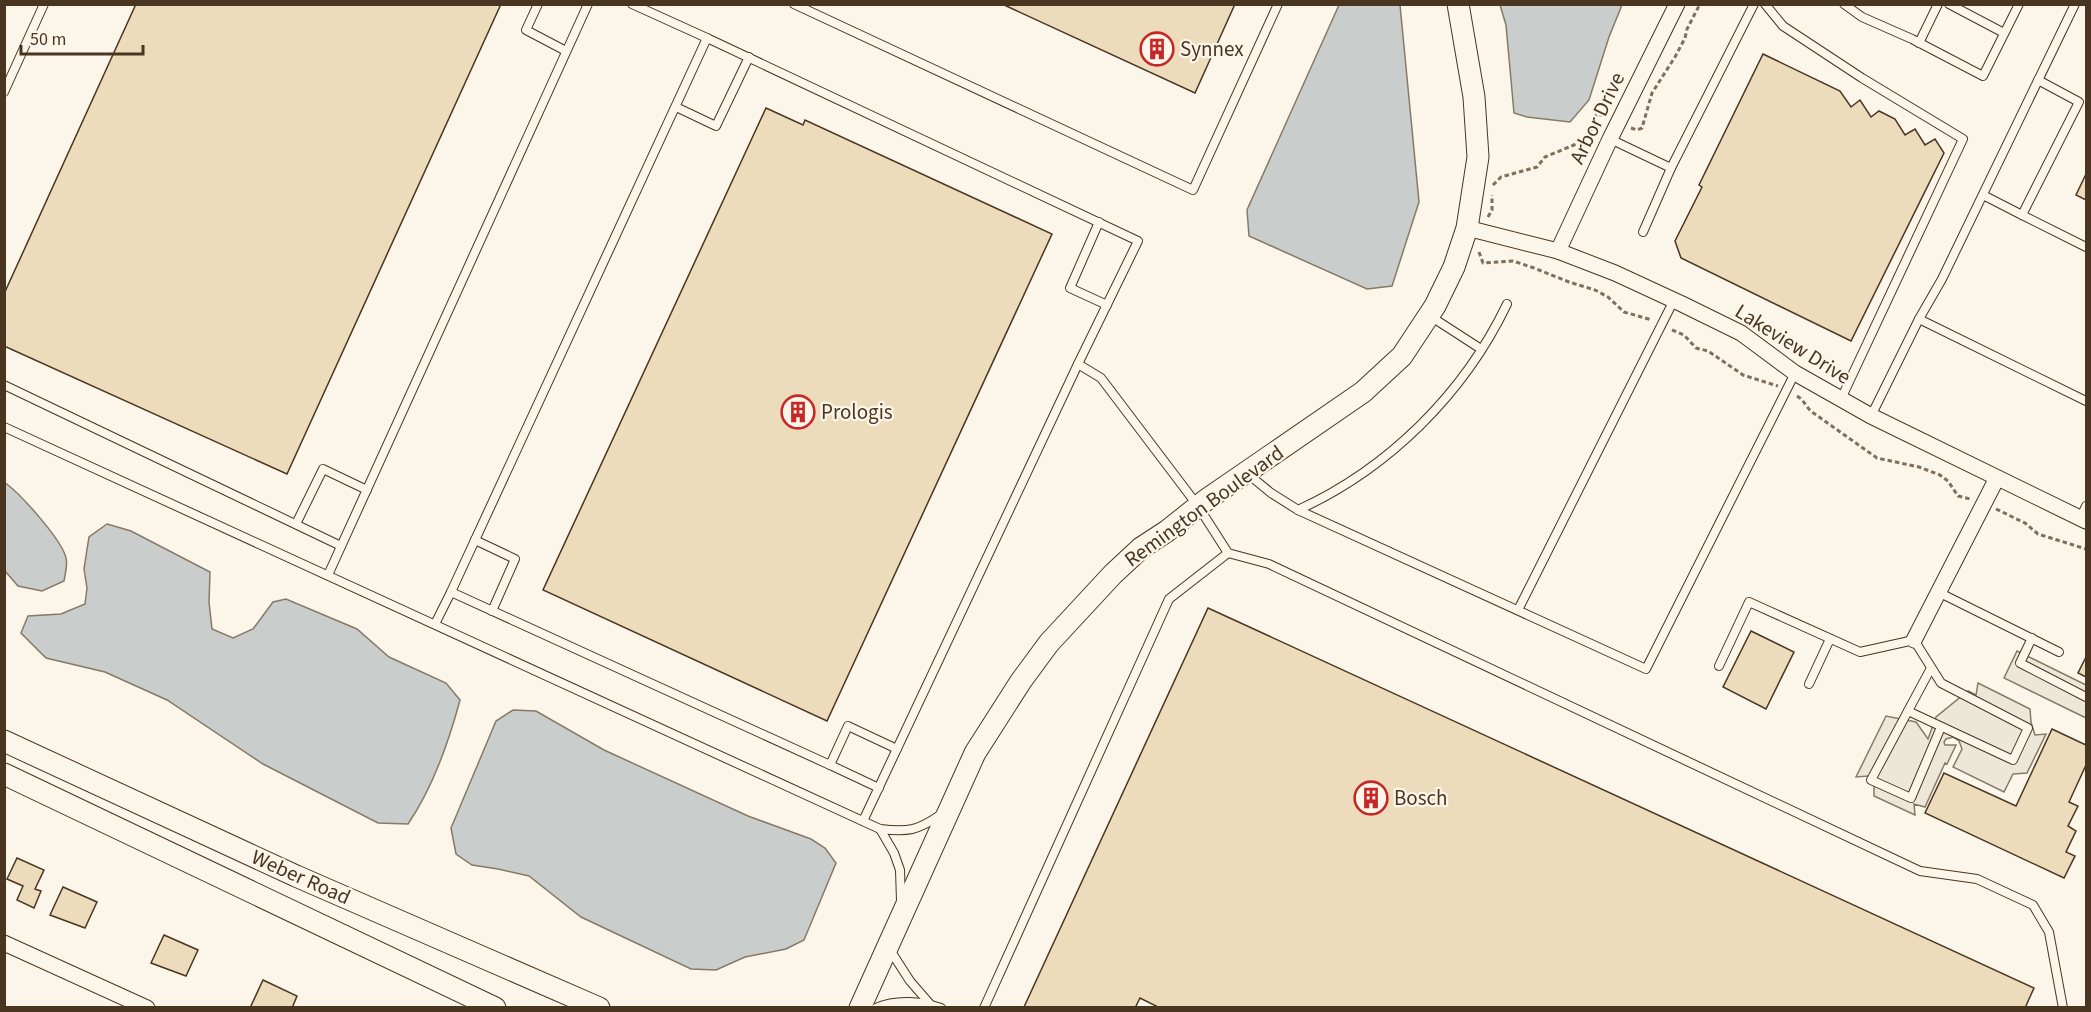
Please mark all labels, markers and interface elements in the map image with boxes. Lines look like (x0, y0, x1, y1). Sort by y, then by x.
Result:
scale bar (21, 18, 142, 56)
text: 50 m (30, 27, 66, 52)
building icon: Synnex (1139, 31, 1175, 67)
place label: Synnex (1180, 34, 1244, 64)
street label: Arbor Drive (1562, 67, 1632, 169)
street label: Lakeview Drive (1729, 296, 1857, 392)
building icon: Prologis (780, 394, 816, 430)
place label: Prologis (821, 397, 893, 427)
street label: Remington Boulevard (1118, 438, 1290, 574)
building icon: Bosch (1353, 780, 1389, 816)
place label: Bosch (1394, 783, 1447, 813)
street label: Weber Road (247, 842, 355, 912)

